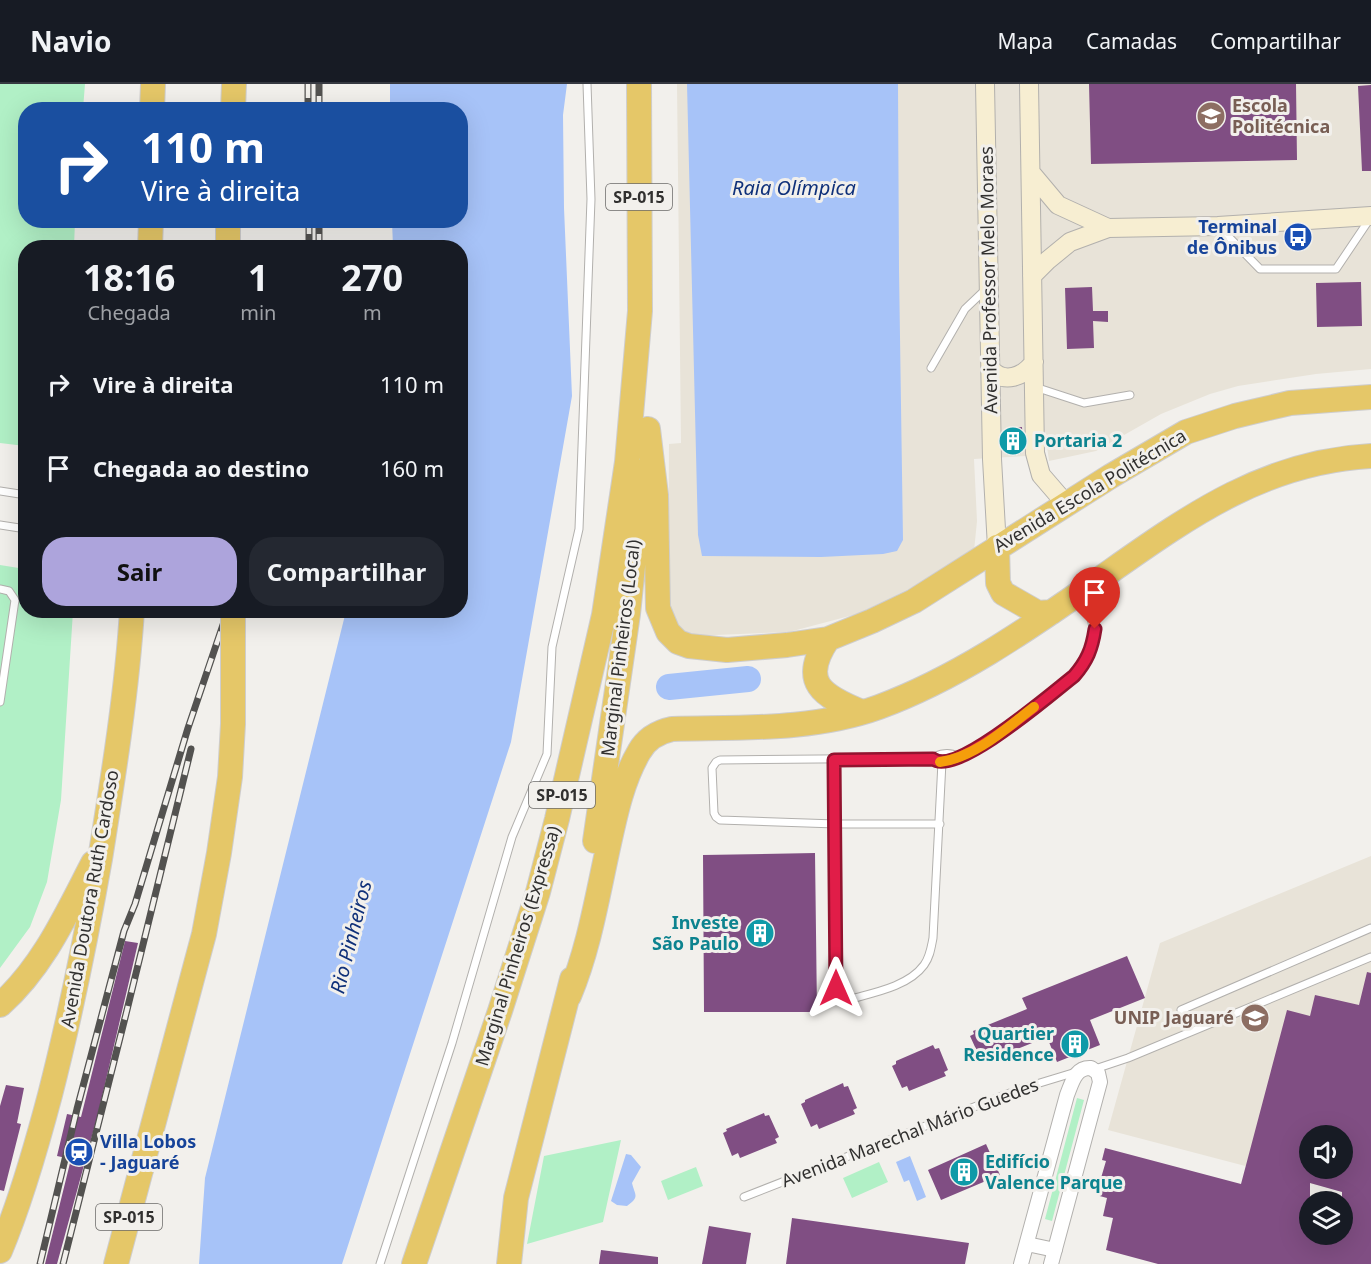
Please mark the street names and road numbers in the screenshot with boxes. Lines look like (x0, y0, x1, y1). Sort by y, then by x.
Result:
street label: Avenida Professor Melo Moraes (974, 146, 1002, 414)
road number: SP-015 (606, 184, 672, 210)
street label: Avenida Escola Politécnica (989, 423, 1190, 557)
street label: Marginal Pinheiros (Local) (595, 538, 645, 758)
street label: Avenida Doutora Ruth Cardoso (54, 768, 124, 1030)
road number: SP-015 (529, 782, 595, 808)
street label: Marginal Pinheiros (Expressa) (469, 823, 565, 1069)
street label: Avenida Marechal Mário Guedes (778, 1072, 1042, 1192)
road number: SP-015 (96, 1204, 162, 1230)

